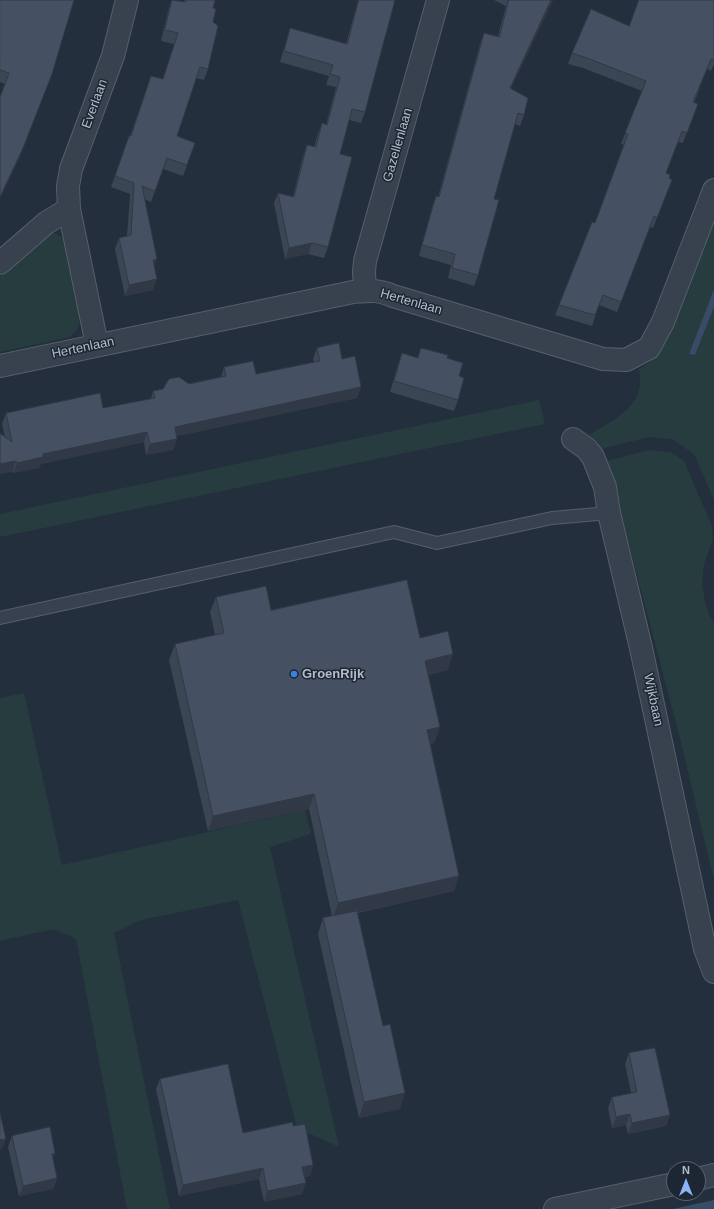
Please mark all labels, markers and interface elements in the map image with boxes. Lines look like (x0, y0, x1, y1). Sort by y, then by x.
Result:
street label: Everlaan (79, 77, 111, 131)
street label: Gazellenlaan (380, 106, 416, 184)
street label: Hertenlaan (378, 286, 444, 318)
street label: Hertenlaan (50, 334, 116, 362)
place label: GroenRijk (302, 666, 364, 682)
marker: GroenRijk (289, 669, 299, 679)
street label: Wijkbaan (640, 672, 666, 728)
north arrow (666, 1161, 706, 1201)
text: N (682, 1164, 690, 1176)

